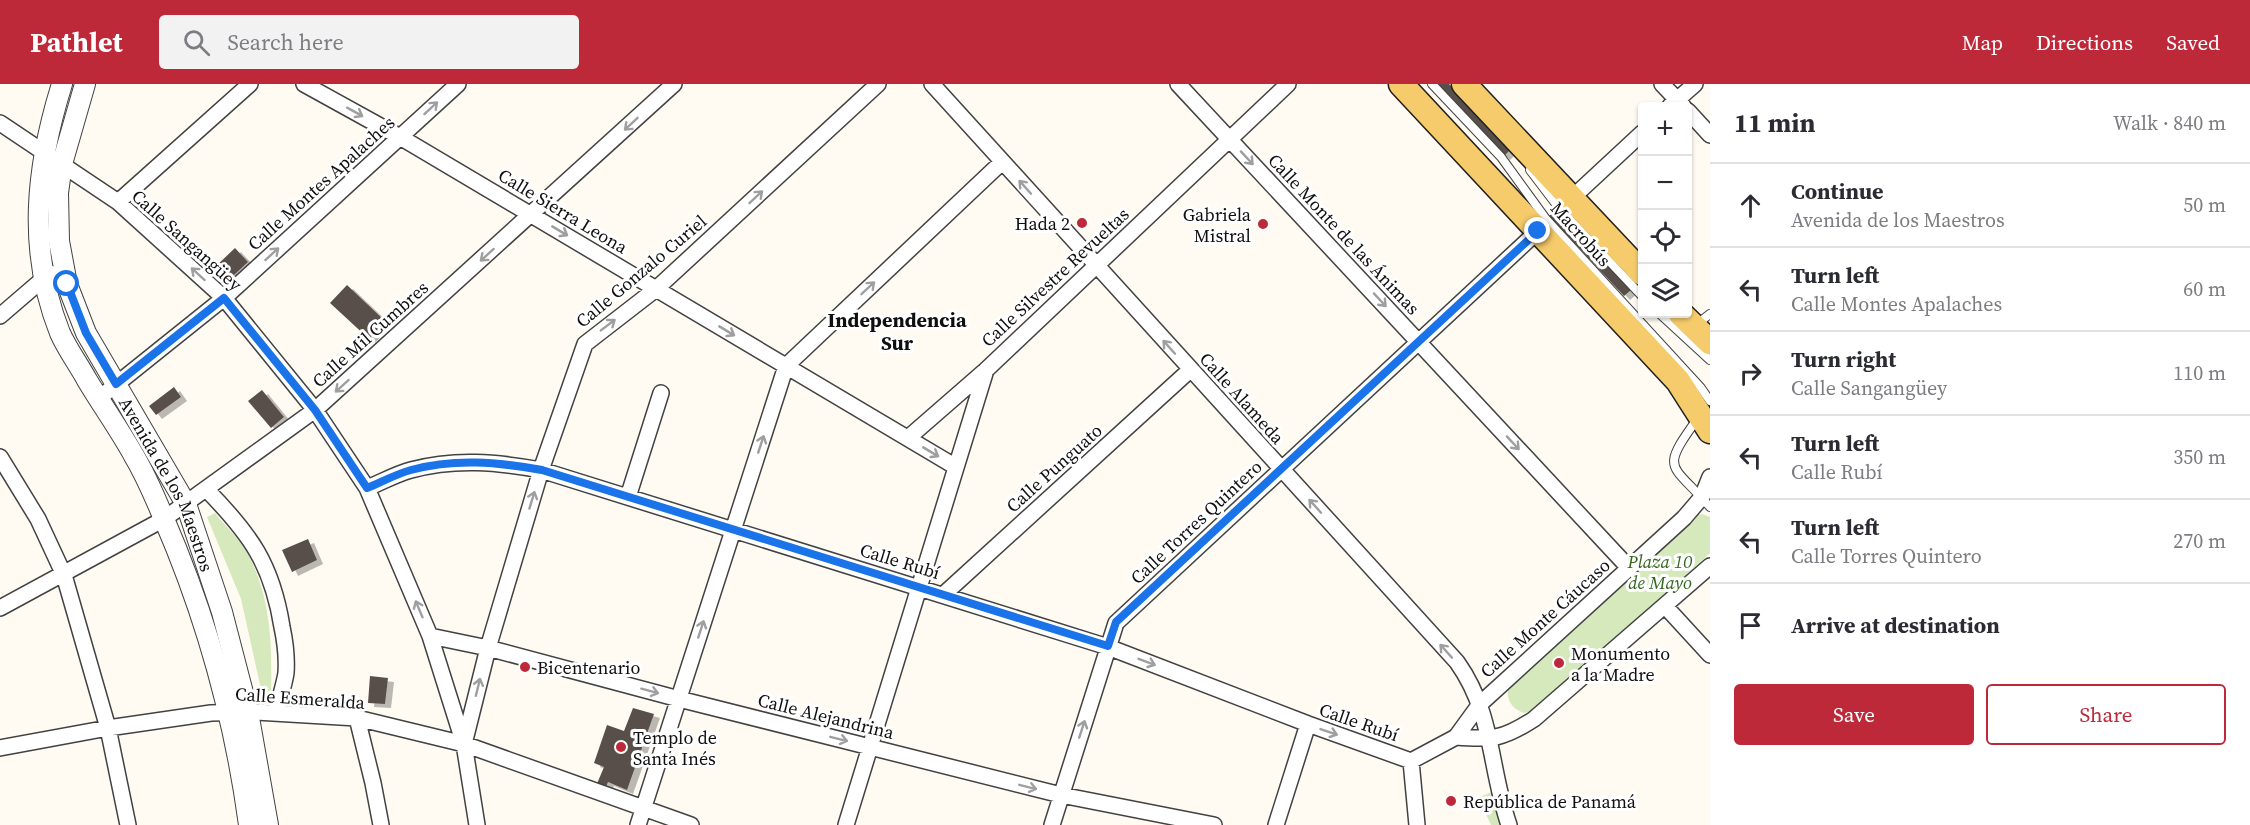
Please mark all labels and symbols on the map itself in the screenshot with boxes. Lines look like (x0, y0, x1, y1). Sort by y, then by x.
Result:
one-way arrow (424, 101, 439, 115)
one-way arrow (346, 106, 363, 118)
street label: Calle Montes Apalaches (242, 110, 400, 256)
one-way arrow (623, 117, 638, 131)
street label: Calle Monte de las Ánimas (1263, 148, 1425, 320)
one-way arrow (1239, 150, 1254, 165)
street label: Calle Sierra Leona (494, 163, 633, 260)
one-way arrow (1018, 179, 1032, 194)
street label: Calle Sangangüey (126, 184, 248, 297)
one-way arrow (748, 190, 763, 204)
street label: Macrobús (1545, 196, 1617, 272)
street label: Calle Silvestre Revueltas (976, 202, 1135, 352)
place label: Gabriela Mistral (1183, 202, 1252, 248)
street label: Calle Gonzalo Curiel (570, 209, 712, 333)
place label: Hada 2 (1015, 211, 1070, 236)
marker: Hada 2 (1075, 216, 1089, 230)
marker: Gabriela Mistral (1256, 217, 1270, 231)
route end (1524, 217, 1550, 243)
one-way arrow (551, 226, 568, 238)
one-way arrow (264, 247, 279, 261)
one-way arrow (480, 248, 495, 262)
one-way arrow (191, 267, 206, 281)
route start (53, 270, 79, 296)
street label: Calle Mil Cumbres (306, 275, 434, 393)
one-way arrow (861, 281, 876, 295)
one-way arrow (1372, 293, 1387, 308)
district label: Independencia Sur (827, 306, 967, 357)
one-way arrow (600, 318, 616, 331)
one-way arrow (718, 325, 735, 337)
one-way arrow (1162, 340, 1176, 355)
street label: Calle Alameda (1194, 347, 1290, 450)
one-way arrow (335, 379, 350, 393)
street label: Avenida de los Maestros (114, 392, 220, 575)
street label: Calle Punguato (1001, 418, 1108, 518)
one-way arrow (756, 435, 767, 454)
one-way arrow (1505, 435, 1520, 450)
one-way arrow (922, 447, 939, 459)
street label: Calle Torres Quintero (1125, 454, 1267, 590)
one-way arrow (528, 491, 539, 510)
one-way arrow (1308, 499, 1322, 514)
street label: Calle Rubí (857, 537, 943, 585)
park label: Plaza 10 de Mayo (1627, 549, 1692, 595)
street label: Calle Monte Cáucaso (1475, 553, 1615, 683)
one-way arrow (413, 600, 424, 618)
one-way arrow (696, 620, 707, 639)
place label: Monumento a la Madre (1571, 641, 1670, 687)
one-way arrow (1439, 644, 1453, 659)
place label: Bicentenario (537, 655, 640, 680)
marker: Monumento a la Madre (1552, 656, 1566, 670)
one-way arrow (1137, 657, 1156, 668)
marker: Bicentenario (518, 660, 532, 674)
one-way arrow (473, 678, 484, 697)
street label: Calle Esmeralda (234, 681, 366, 715)
one-way arrow (640, 686, 659, 697)
street label: Calle Alejandrina (755, 687, 897, 745)
street label: Calle Rubí (1316, 697, 1402, 747)
one-way arrow (1077, 720, 1088, 739)
place label: Templo de Santa Inés (633, 725, 717, 771)
one-way arrow (1319, 727, 1338, 738)
one-way arrow (829, 734, 848, 746)
marker: Templo de Santa Inés (614, 740, 628, 754)
one-way arrow (1018, 781, 1037, 793)
place label: República de Panamá (1463, 789, 1637, 814)
marker: República de Panamá (1444, 794, 1458, 808)

